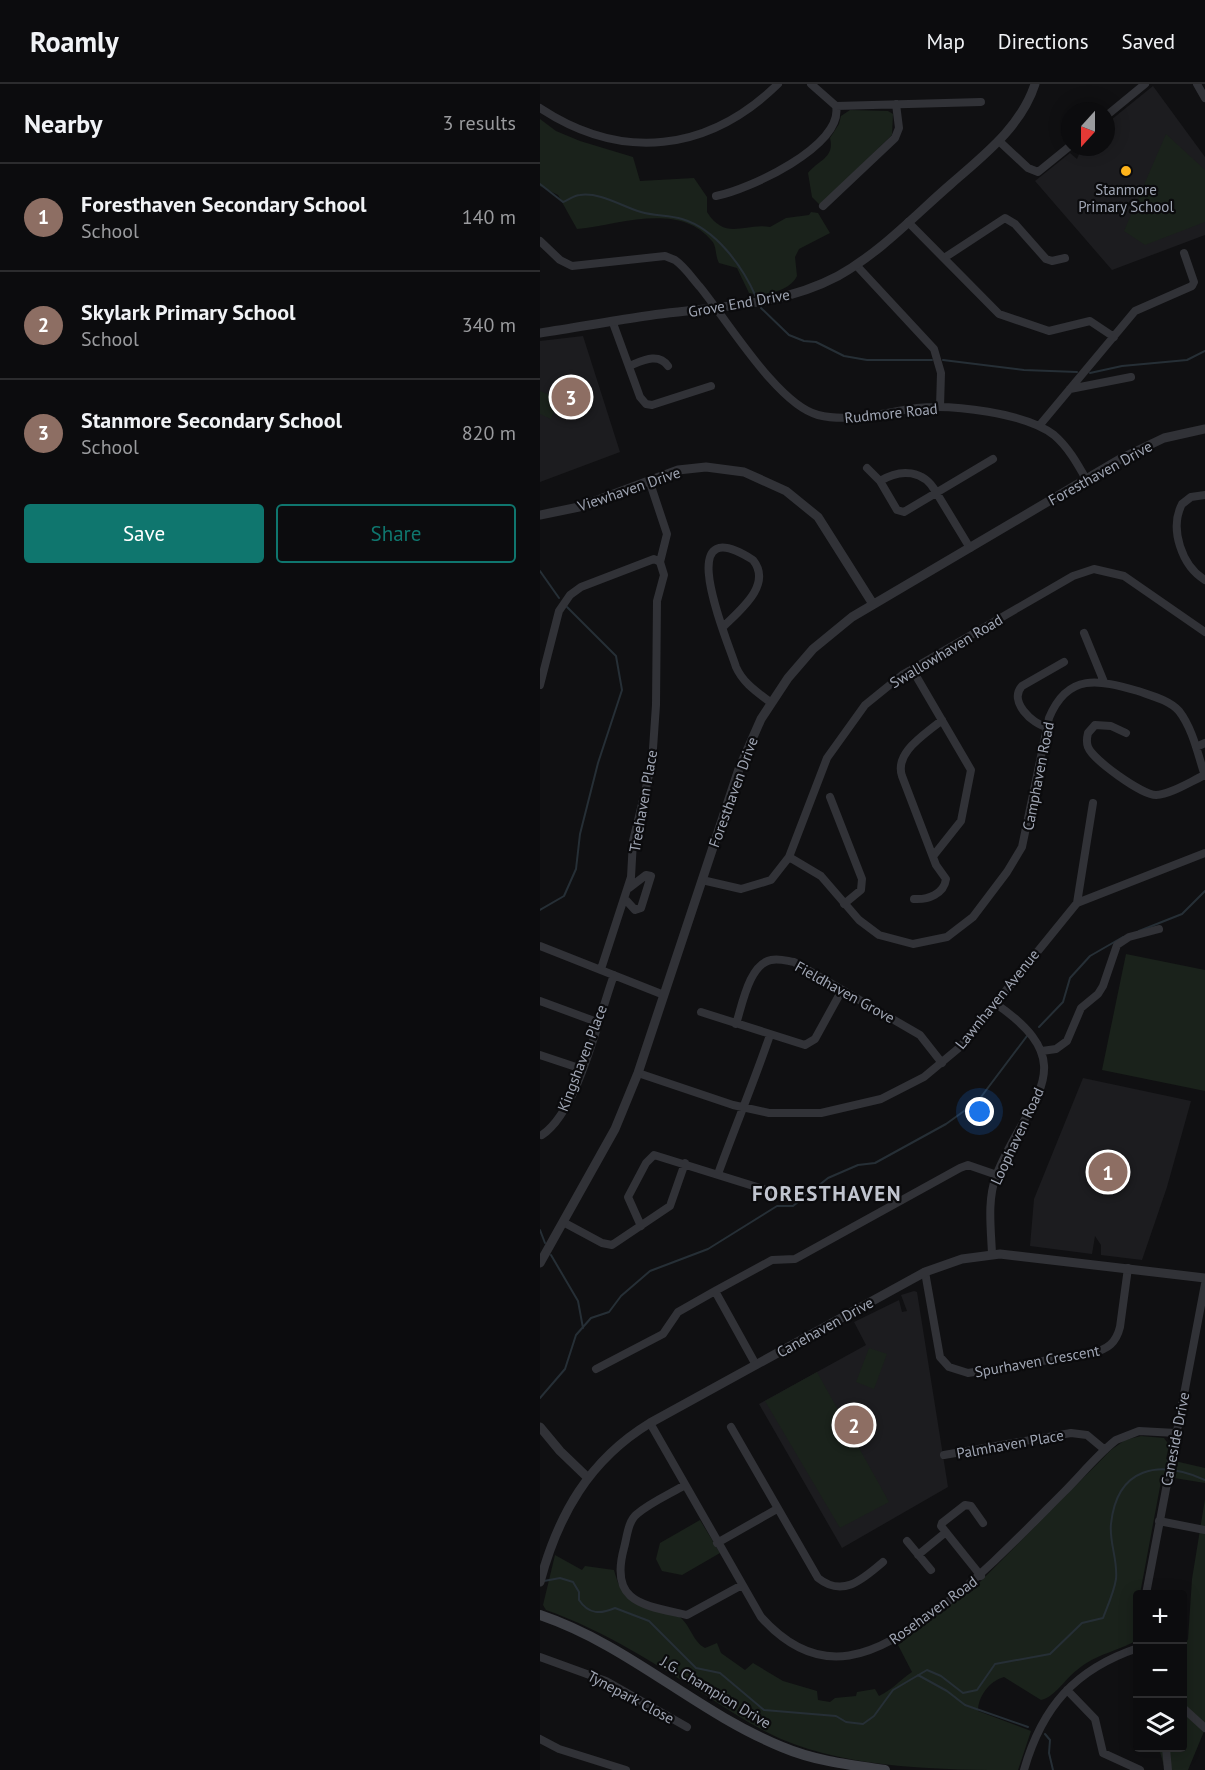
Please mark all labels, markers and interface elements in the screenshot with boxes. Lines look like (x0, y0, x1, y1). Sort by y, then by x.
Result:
text: Roamly (30, 23, 119, 60)
text: Map (926, 28, 965, 55)
text: Directions (998, 28, 1089, 55)
text: Saved (1122, 28, 1175, 55)
north arrow (1061, 102, 1115, 156)
text: Nearby (24, 107, 102, 140)
text: 3 results (443, 110, 516, 136)
marker: Stanmore Primary School (1119, 164, 1133, 178)
place label: Stanmore Primary School (1078, 180, 1174, 216)
text: Foresthaven Secondary School (81, 190, 367, 218)
text: 1 (38, 204, 49, 230)
text: 140 m (462, 204, 516, 230)
text: School (81, 218, 139, 244)
street label: Grove End Drive (687, 285, 791, 321)
text: Skylark Primary School (81, 298, 296, 326)
text: 2 (38, 312, 49, 338)
text: 340 m (462, 312, 516, 338)
text: School (81, 326, 139, 352)
pin: 3 (552, 374, 591, 420)
street label: Rudmore Road (843, 399, 939, 427)
text: Stanmore Secondary School (81, 406, 342, 434)
text: 3 (38, 420, 49, 446)
text: 820 m (462, 420, 516, 446)
text: School (81, 434, 139, 460)
street label: Foresthaven Drive (1045, 437, 1155, 509)
street label: Viewhaven Drive (574, 463, 683, 516)
button: Save (24, 504, 264, 563)
button: Share (276, 504, 516, 563)
street label: Swallowhaven Road (886, 610, 1006, 692)
street label: Camphaven Road (1018, 720, 1058, 832)
street label: Foresthaven Drive (704, 734, 762, 850)
street label: Treehaven Place (625, 748, 661, 854)
street label: Lawnhaven Avenue (951, 945, 1043, 1053)
street label: Fieldhaven Grove (792, 957, 898, 1027)
street label: Kingshaven Place (553, 1002, 611, 1114)
street label: Loophaven Road (986, 1084, 1048, 1188)
your location (965, 1097, 994, 1126)
pin: 1 (1088, 1150, 1128, 1194)
district label: FORESTHAVEN (752, 1180, 902, 1207)
street label: Canehaven Drive (773, 1293, 877, 1361)
street label: Spurhaven Crescent (973, 1341, 1101, 1381)
street label: Caneside Drive (1157, 1390, 1193, 1488)
pin: 2 (834, 1402, 874, 1448)
street label: Palmhaven Place (955, 1425, 1065, 1463)
street label: Rosehaven Road (885, 1572, 981, 1648)
map controls (1133, 1590, 1187, 1752)
button: + (1133, 1590, 1187, 1644)
button: − (1133, 1644, 1187, 1698)
street label: J.G. Champion Drive (657, 1651, 775, 1732)
street label: Tynepark Close (584, 1666, 678, 1728)
button: layers (1133, 1698, 1187, 1752)

